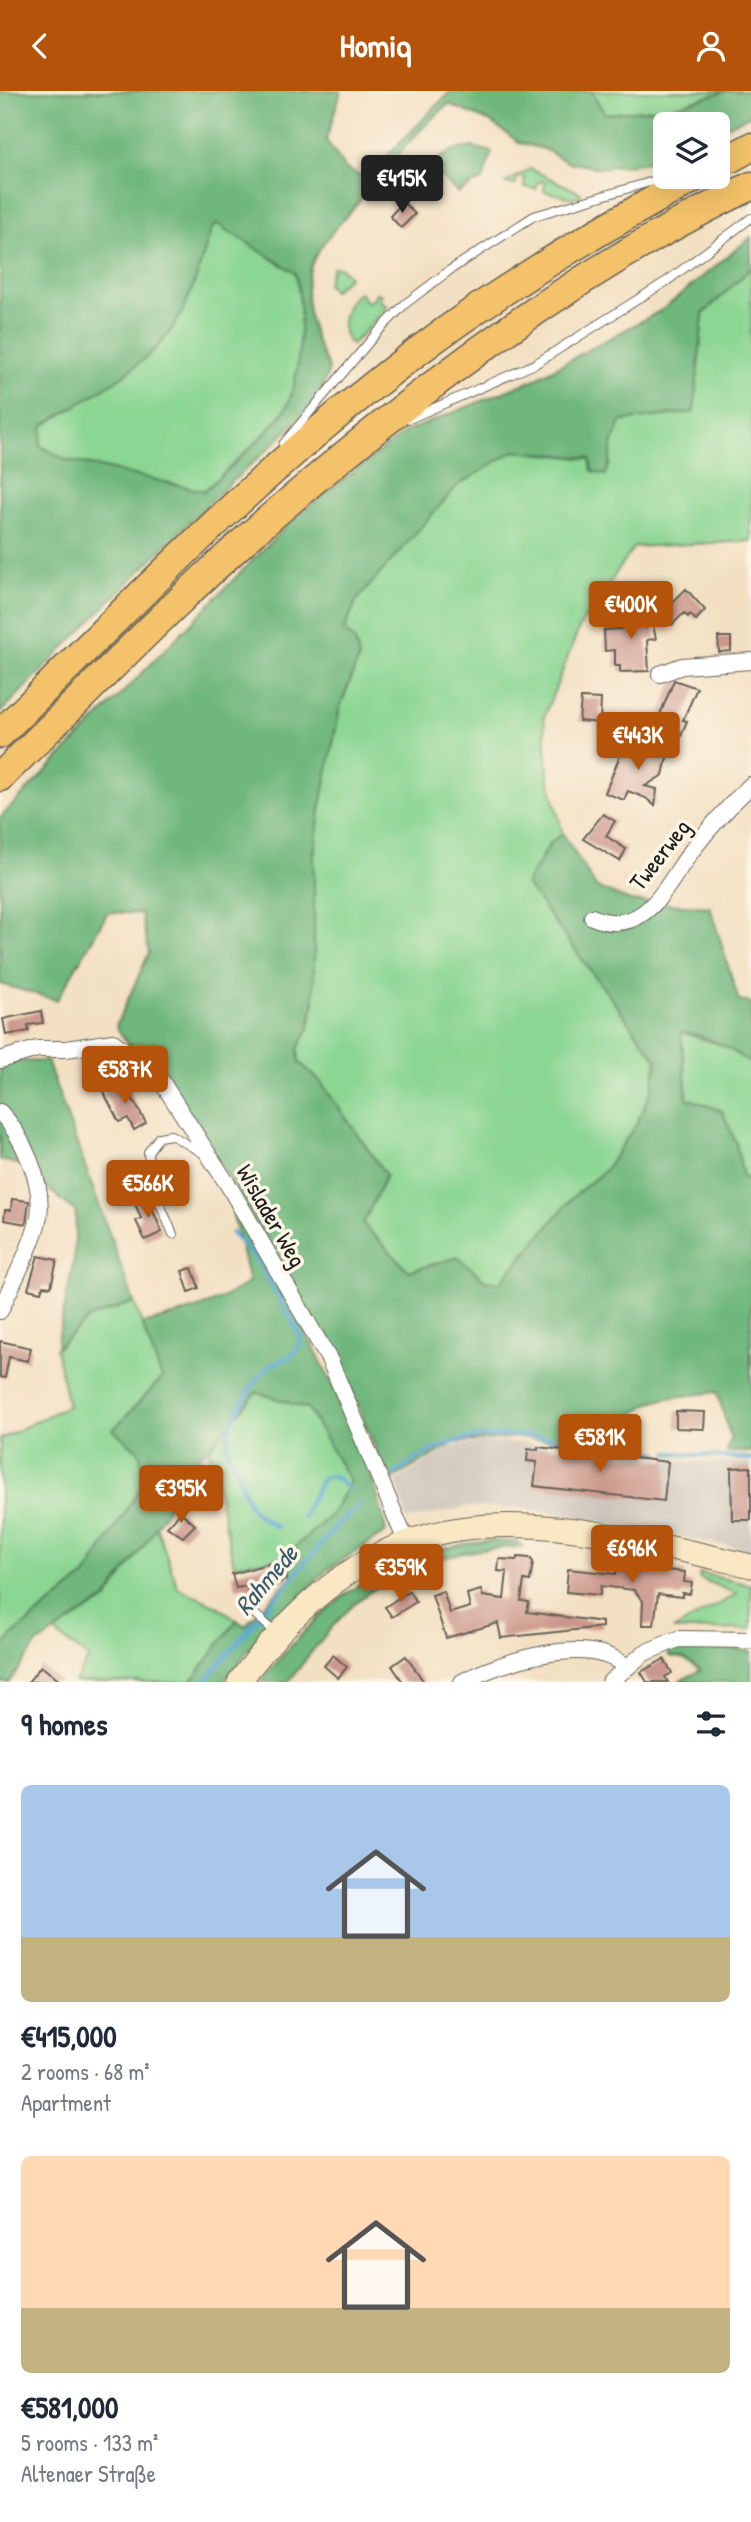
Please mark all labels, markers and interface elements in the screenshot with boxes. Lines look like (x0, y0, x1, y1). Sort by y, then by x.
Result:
text: Homiq (340, 24, 411, 67)
icon: back (21, 27, 59, 65)
icon: person (692, 27, 730, 65)
map controls (653, 112, 730, 189)
button: layers (653, 112, 730, 189)
pin: €415K (353, 155, 451, 215)
text: €415K (377, 162, 427, 193)
pin: €400K (582, 581, 680, 641)
text: €400K (605, 588, 657, 619)
pin: €443K (589, 713, 687, 772)
text: €443K (613, 719, 663, 750)
street label: Tweerweg (621, 812, 697, 897)
pin: €587K (76, 1047, 174, 1106)
text: €587K (98, 1053, 152, 1084)
street label: Wislader Weg (230, 1158, 314, 1273)
pin: €566K (99, 1161, 197, 1220)
text: €566K (122, 1167, 174, 1198)
pin: €581K (551, 1415, 649, 1474)
text: €581K (574, 1421, 626, 1452)
pin: €395K (132, 1465, 230, 1525)
text: €395K (155, 1472, 207, 1503)
pin: €696K (583, 1525, 681, 1585)
text: €696K (607, 1532, 657, 1563)
water label: Rahmede (226, 1536, 306, 1622)
pin: €359K (352, 1545, 450, 1604)
text: €359K (375, 1551, 427, 1582)
text: 9 homes (21, 1704, 108, 1744)
icon: filters (692, 1705, 730, 1743)
icon: home (313, 1831, 439, 1957)
text: €415,000 (21, 2016, 117, 2056)
text: 2 rooms · 68 m² (21, 2056, 149, 2087)
text: Apartment (21, 2087, 111, 2118)
icon: home (313, 2202, 439, 2328)
text: €581,000 (21, 2387, 118, 2427)
text: 5 rooms · 133 m² (21, 2427, 158, 2458)
text: Altenaer Straße (21, 2458, 156, 2489)

